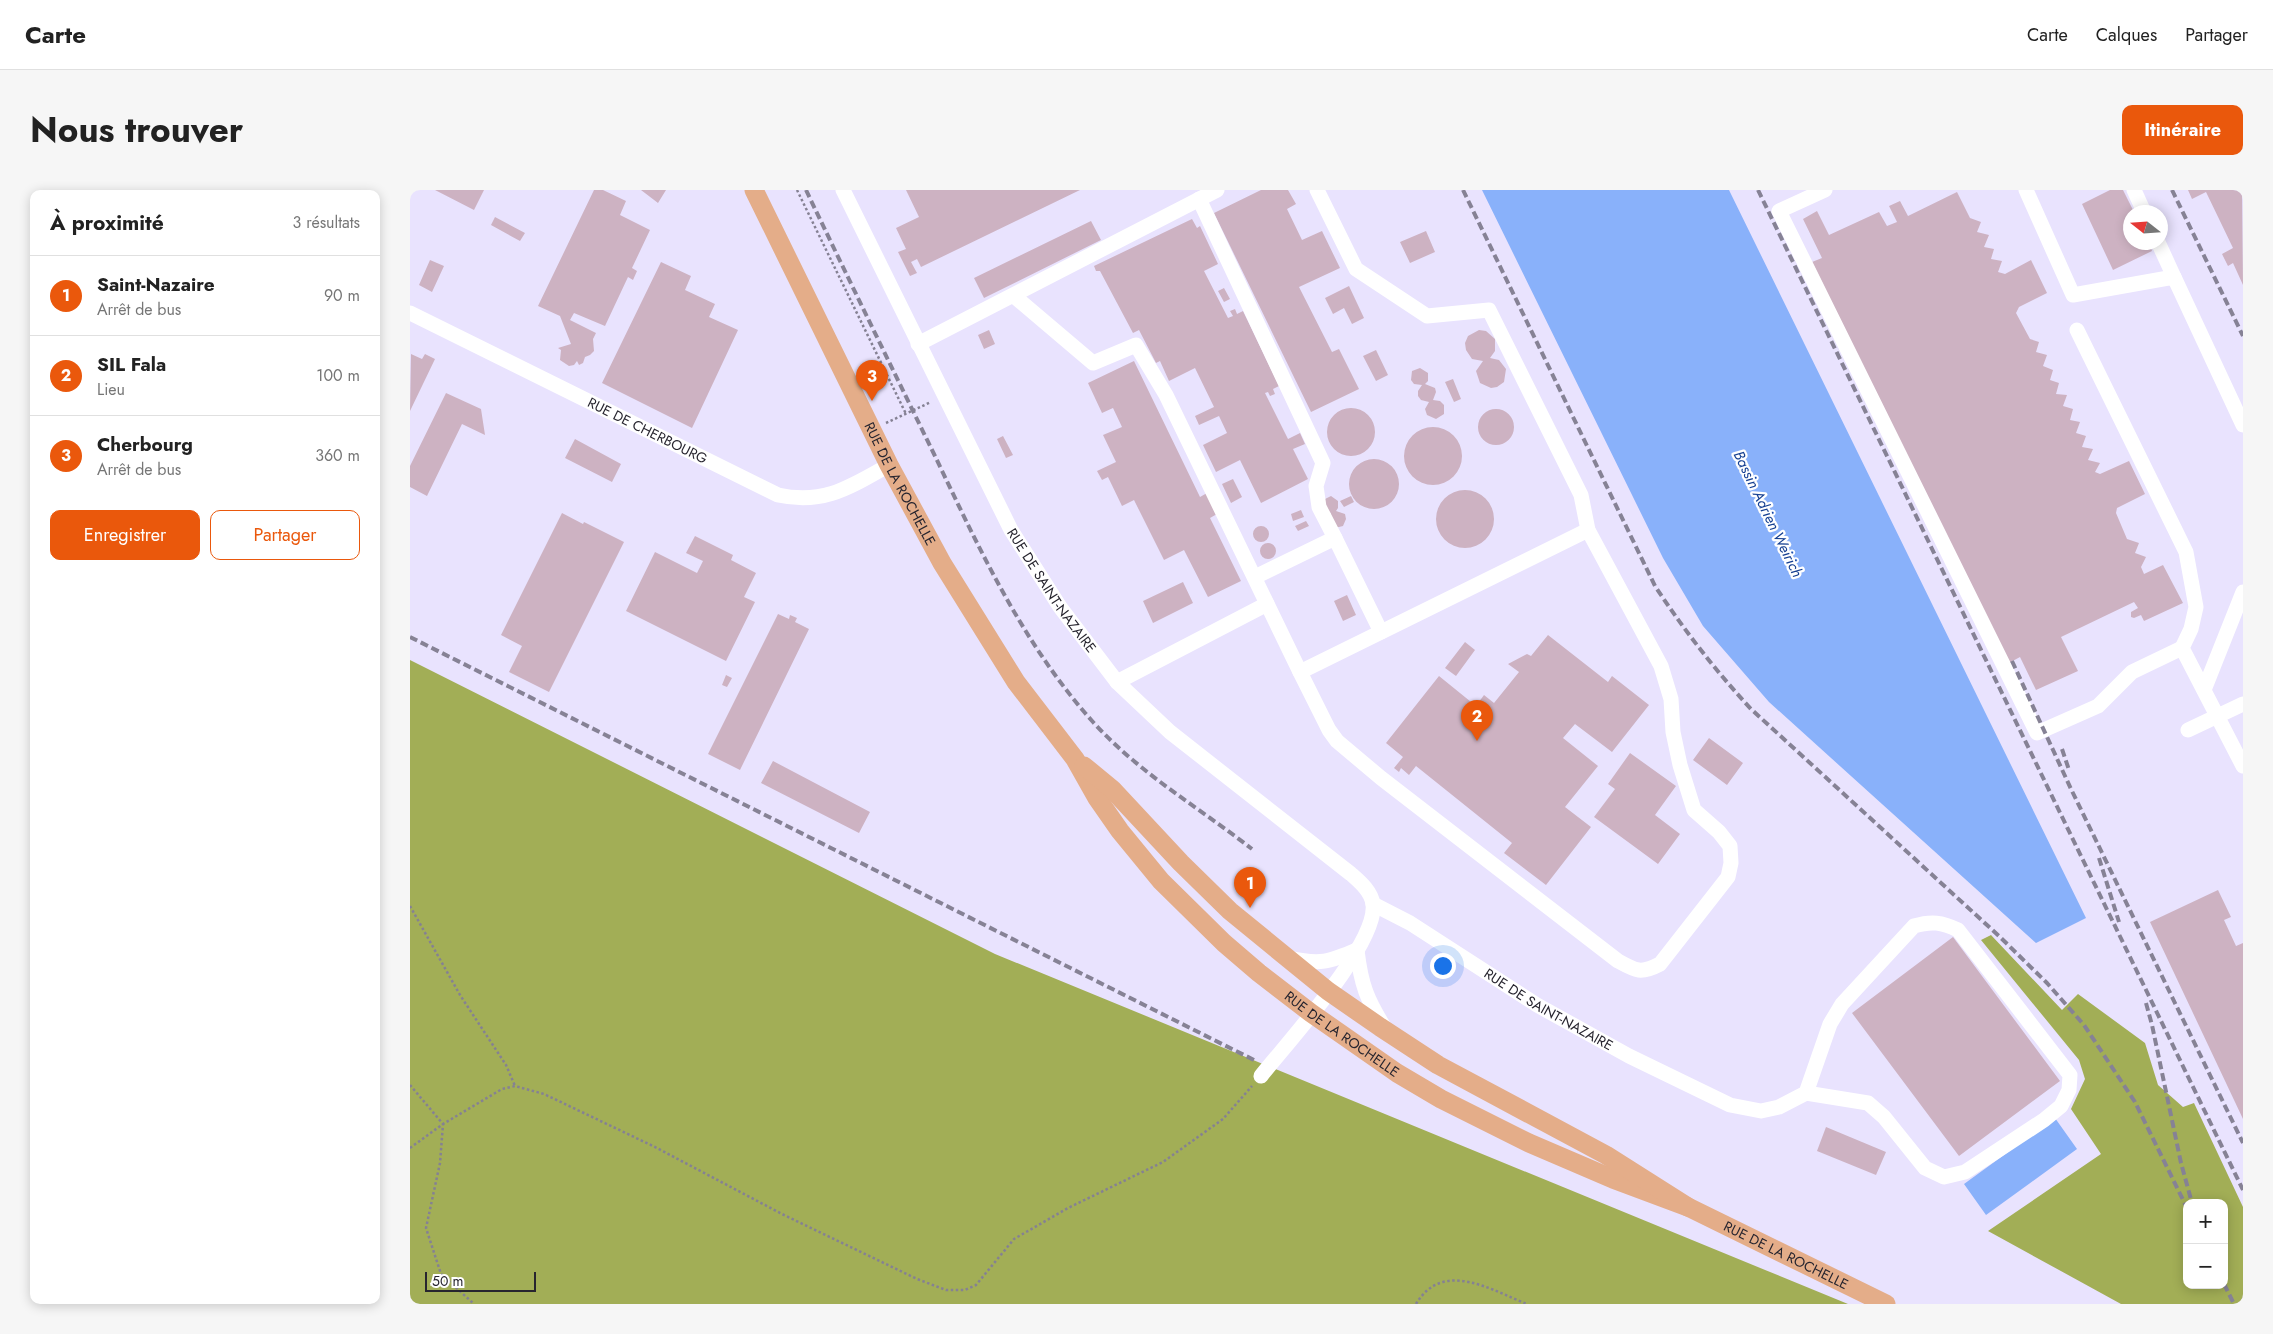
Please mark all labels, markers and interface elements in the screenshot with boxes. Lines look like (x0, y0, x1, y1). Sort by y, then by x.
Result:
text: Carte (25, 17, 86, 52)
text: Carte (2027, 22, 2068, 48)
text: Calques (2096, 22, 2157, 48)
text: Partager (2185, 22, 2248, 48)
text: Nous trouver (30, 105, 243, 155)
button: Itinéraire (2122, 105, 2243, 155)
north arrow (2123, 205, 2168, 250)
text: À proximité (50, 208, 164, 238)
text: 3 résultats (293, 211, 360, 234)
text: Saint-Nazaire (97, 271, 215, 298)
text: 1 (62, 284, 70, 307)
text: 90 m (324, 284, 360, 307)
text: Arrêt de bus (97, 298, 181, 321)
text: SIL Fala (97, 351, 166, 378)
pin: 3 (856, 360, 888, 401)
text: 2 (61, 364, 71, 387)
text: 100 m (316, 364, 360, 387)
text: Lieu (97, 378, 125, 401)
street label: RUE DE CHERBOURG (584, 392, 711, 469)
street label: RUE DE LA ROCHELLE (859, 419, 941, 549)
text: Cherbourg (97, 431, 193, 458)
text: 3 (61, 444, 71, 467)
text: 360 m (315, 444, 360, 467)
water label: Bassin Adrien Weirich (1728, 447, 1808, 581)
text: Arrêt de bus (97, 458, 181, 481)
button: Enregistrer (50, 510, 200, 560)
button: Partager (210, 510, 360, 560)
street label: RUE DE SAINT-NAZAIRE (1002, 524, 1101, 657)
pin: 2 (1461, 700, 1493, 741)
pin: 1 (1234, 867, 1266, 908)
your location (1430, 953, 1456, 979)
street label: RUE DE SAINT-NAZAIRE (1480, 963, 1617, 1055)
street label: RUE DE LA ROCHELLE (1280, 986, 1403, 1082)
map controls (2183, 1199, 2228, 1289)
button: + (2183, 1199, 2228, 1244)
street label: RUE DE LA ROCHELLE (1720, 1216, 1852, 1294)
button: − (2183, 1244, 2228, 1289)
scale bar (425, 1269, 536, 1292)
text: 50 m (432, 1271, 463, 1291)

